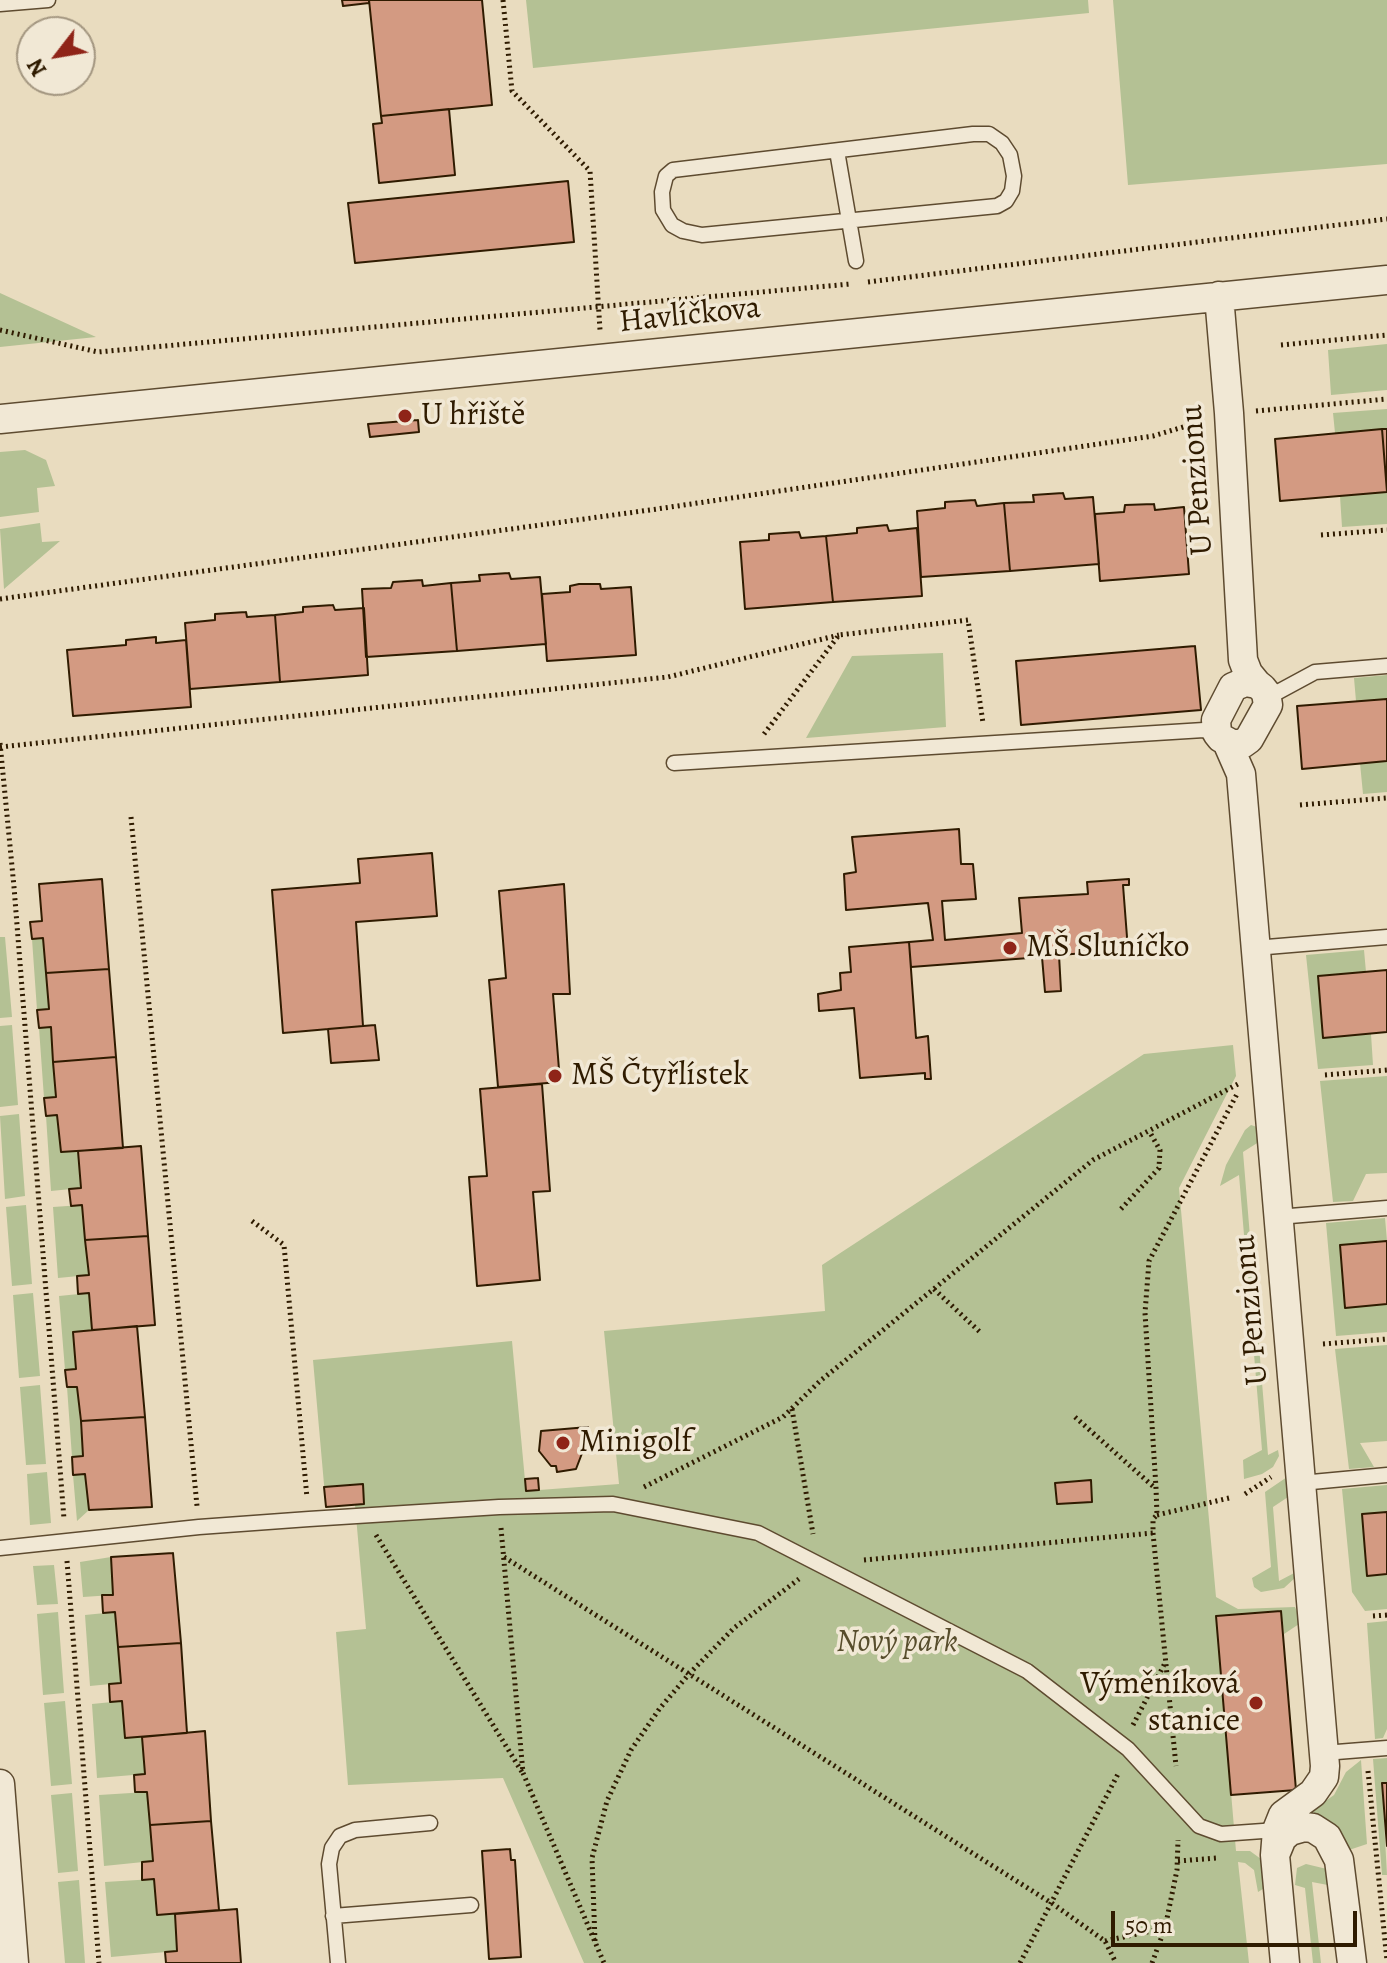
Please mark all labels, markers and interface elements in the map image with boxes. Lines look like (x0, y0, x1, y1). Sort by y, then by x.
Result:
north arrow (16, 16, 96, 96)
text: N (20, 53, 54, 82)
street label: Havlíčkova (618, 289, 762, 343)
place label: U hřiště (421, 397, 525, 435)
street label: U Penzionu (1174, 403, 1222, 557)
marker: U hřiště (396, 407, 414, 425)
place label: MŠ Sluníčko (1026, 929, 1189, 967)
marker: MŠ Sluníčko (1001, 939, 1019, 957)
place label: MŠ Čtyřlístek (571, 1057, 749, 1095)
marker: MŠ Čtyřlístek (546, 1067, 564, 1085)
street label: U Penzionu (1226, 1233, 1278, 1387)
place label: Minigolf (579, 1424, 692, 1462)
marker: Minigolf (554, 1434, 572, 1452)
park label: Nový park (836, 1624, 958, 1662)
place label: Výměníková stanice (1080, 1666, 1240, 1741)
marker: Výměníková stanice (1247, 1694, 1265, 1712)
scale bar (1115, 1895, 1361, 1945)
text: 50 m (1125, 1909, 1173, 1941)

